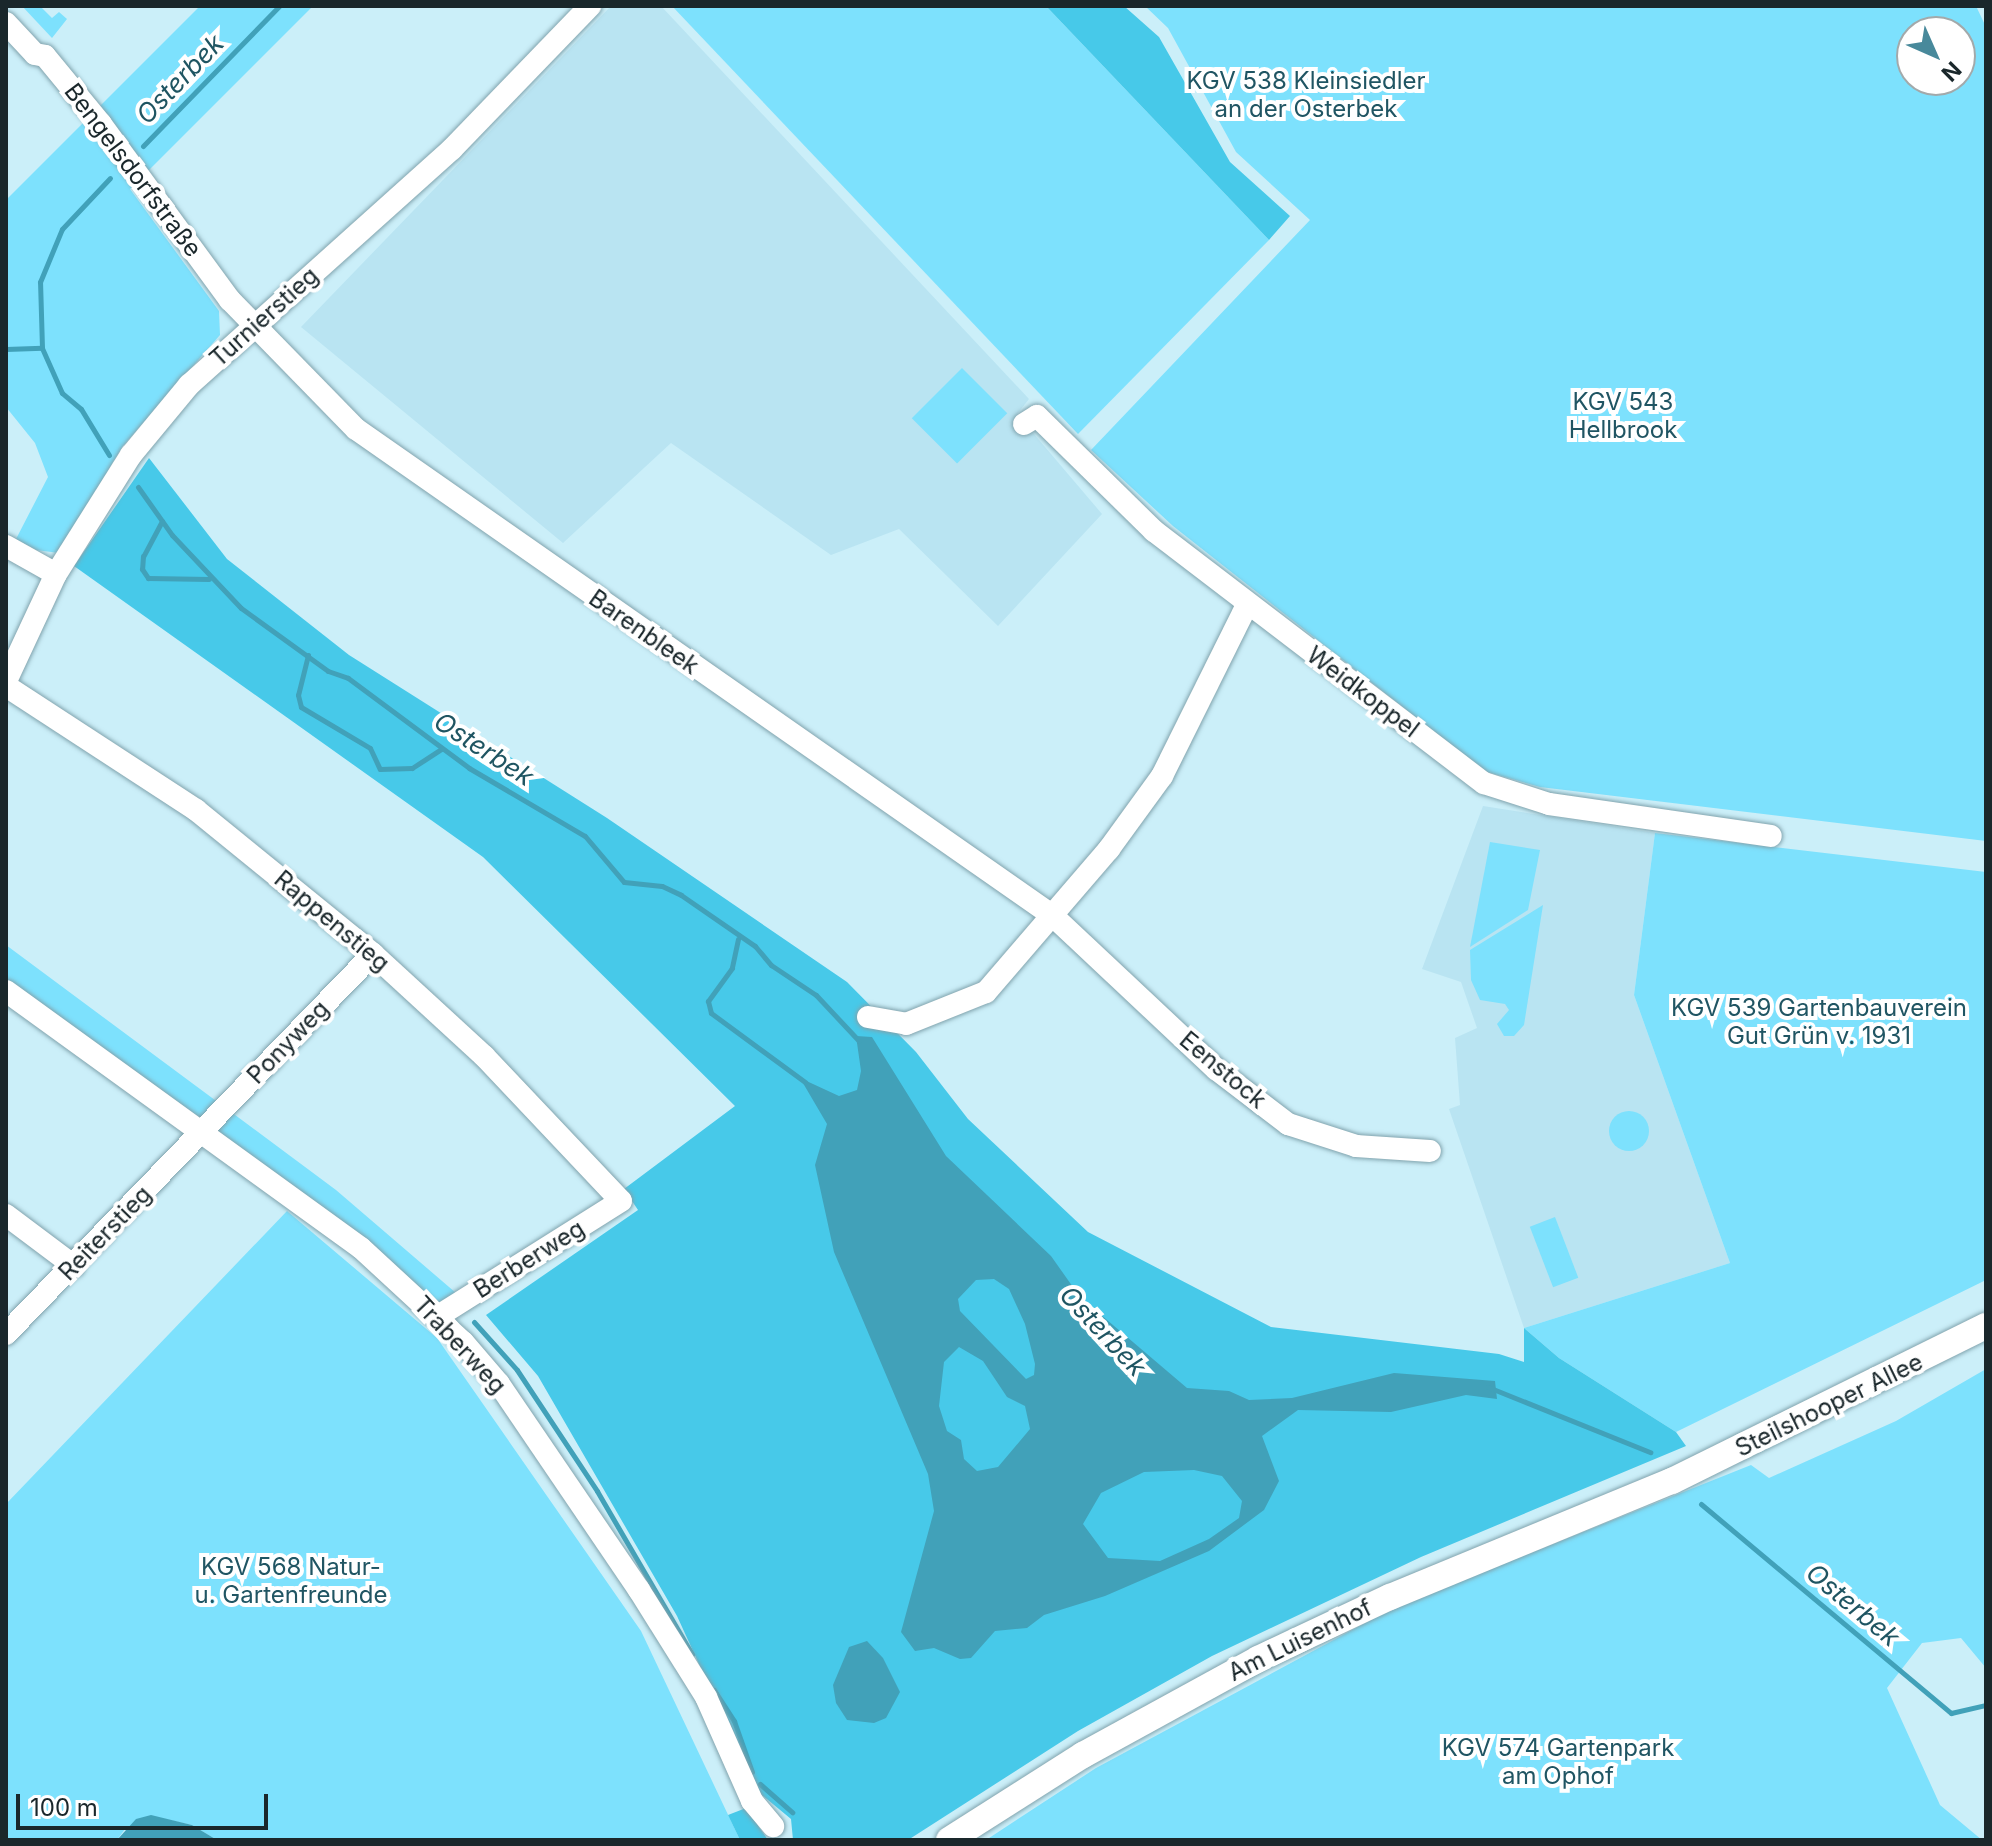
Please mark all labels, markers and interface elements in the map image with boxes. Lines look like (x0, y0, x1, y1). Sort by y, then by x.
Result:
north arrow (1896, 16, 1976, 96)
water label: Osterbek (130, 28, 230, 130)
text: N (1936, 56, 1967, 87)
park label: KGV 538 Kleinsiedler an der Osterbek (1187, 67, 1425, 123)
street label: Bengelsdorfstraße (58, 78, 208, 262)
street label: Turnierstieg (204, 261, 324, 373)
park label: KGV 543 Hellbrook (1569, 388, 1677, 444)
street label: Barenbleek (583, 584, 705, 680)
street label: Weidkoppel (1301, 640, 1425, 744)
water label: Osterbek (428, 705, 540, 793)
street label: Rappenstieg (269, 865, 395, 977)
street label: Ponyweg (241, 994, 335, 1090)
park label: KGV 539 Gartenbauverein Gut Grün v. 1931 (1671, 994, 1967, 1050)
street label: Eenstock (1174, 1025, 1272, 1115)
street label: Reiterstieg (53, 1180, 157, 1286)
street label: Berberweg (468, 1214, 590, 1304)
water label: Osterbek (1053, 1279, 1153, 1383)
street label: Traberweg (408, 1290, 512, 1400)
street label: Steilshooper Allee (1731, 1347, 1927, 1463)
park label: KGV 568 Natur- u. Gartenfreunde (194, 1553, 388, 1609)
water label: Osterbek (1800, 1557, 1906, 1653)
street label: Am Luisenhof (1223, 1593, 1377, 1687)
park label: KGV 574 Gartenpark am Ophof (1442, 1734, 1674, 1790)
scale bar (20, 1778, 272, 1828)
text: 100 m (30, 1793, 98, 1822)

